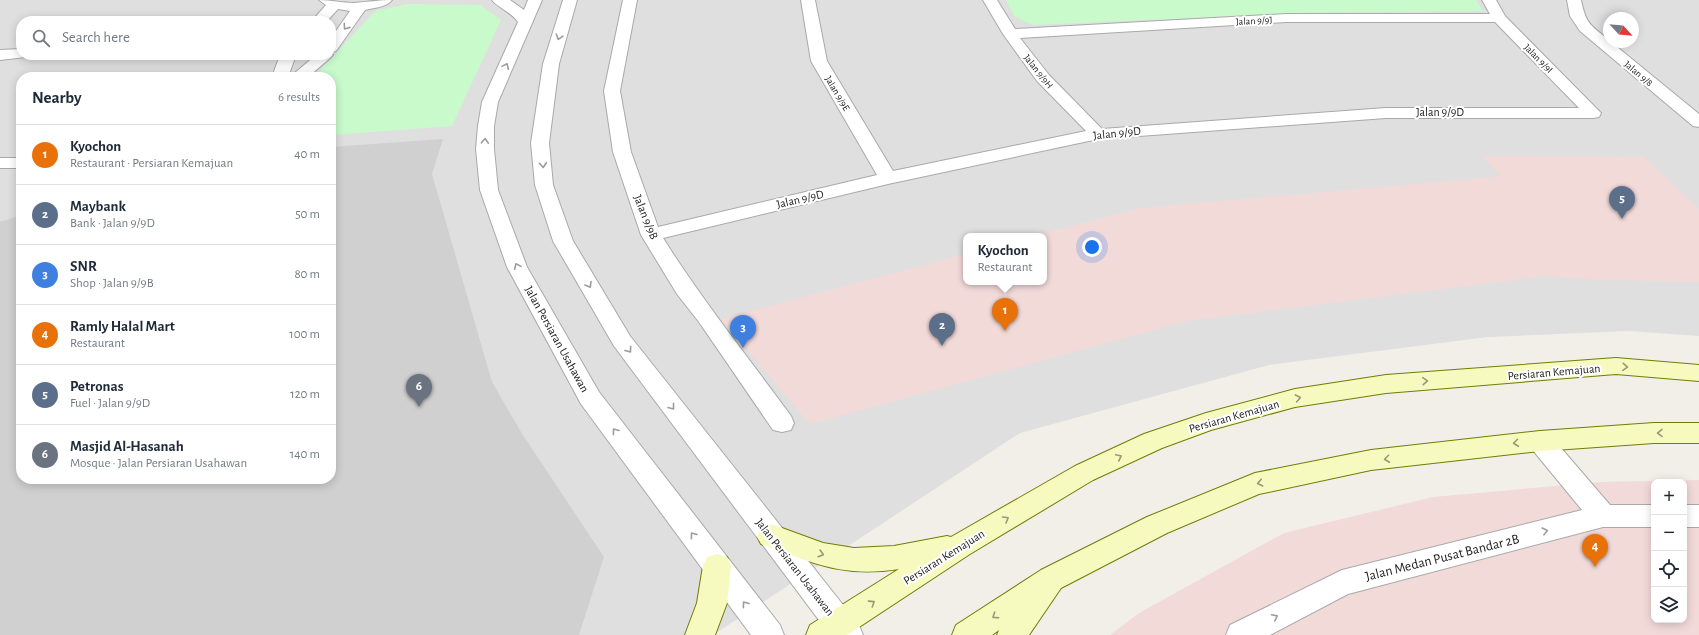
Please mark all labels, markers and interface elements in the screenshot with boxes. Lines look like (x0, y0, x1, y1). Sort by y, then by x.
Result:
north arrow (1603, 12, 1639, 48)
street label: Jalan 9/9J (1235, 15, 1273, 27)
search box (16, 16, 336, 60)
one-way arrow (344, 22, 351, 29)
icon: search (30, 27, 52, 49)
text: Search here (62, 30, 130, 45)
one-way arrow (555, 34, 564, 41)
street label: Jalan 9/9I (1522, 42, 1555, 75)
street label: Jalan 9/9H (1022, 53, 1055, 90)
street label: Jalan 9/8 (1622, 59, 1655, 89)
one-way arrow (501, 63, 509, 70)
street label: Jalan 9/9E (823, 74, 851, 113)
text: Nearby (32, 89, 82, 106)
text: 6 results (278, 91, 320, 104)
street label: Jalan 9/9D (1416, 106, 1464, 118)
street label: Jalan 9/9D (1092, 124, 1142, 141)
one-way arrow (481, 138, 489, 144)
text: Kyochon (70, 139, 121, 154)
text: 1 (43, 148, 47, 161)
text: 40 m (294, 148, 320, 161)
text: Restaurant · Persiaran Kemajuan (70, 157, 233, 170)
one-way arrow (538, 162, 547, 168)
pin: 5 (1609, 186, 1635, 219)
street label: Jalan 9/9D (775, 188, 825, 210)
street label: Jalan 9/9B (632, 193, 660, 241)
text: Maybank (70, 199, 126, 214)
text: 2 (42, 208, 48, 221)
text: 50 m (295, 208, 320, 221)
text: Bank · Jalan 9/9D (70, 217, 155, 230)
popup (963, 233, 1047, 285)
your location (1082, 237, 1102, 257)
text: Kyochon (977, 243, 1029, 258)
text: SNR (70, 259, 97, 274)
text: Restaurant (977, 261, 1033, 274)
one-way arrow (514, 262, 522, 269)
text: 3 (42, 268, 48, 281)
text: 80 m (294, 268, 320, 281)
text: Shop · Jalan 9/9B (70, 277, 154, 290)
one-way arrow (585, 281, 592, 288)
street label: Jalan Persiaran Usahawan (523, 284, 591, 394)
pin: 1 (992, 298, 1018, 331)
pin: 2 (929, 313, 955, 346)
pin: 3 (730, 315, 756, 348)
text: Ramly Halal Mart (70, 319, 175, 334)
text: 4 (42, 328, 48, 341)
text: 100 m (289, 328, 320, 341)
text: Restaurant (70, 337, 125, 350)
one-way arrow (624, 346, 631, 353)
street label: Persiaran Kemajuan (1507, 362, 1601, 383)
one-way arrow (1622, 362, 1628, 371)
pin: 6 (406, 374, 432, 407)
one-way arrow (1422, 377, 1428, 386)
text: Petronas (70, 379, 123, 394)
text: 5 (42, 388, 48, 401)
text: 120 m (290, 388, 320, 401)
one-way arrow (1294, 394, 1301, 403)
text: Fuel · Jalan 9/9D (70, 397, 150, 410)
street label: Persiaran Kemajuan (1188, 397, 1281, 436)
one-way arrow (668, 403, 675, 410)
one-way arrow (613, 429, 620, 436)
one-way arrow (1657, 429, 1663, 437)
text: Masjid Al-Hasanah (70, 439, 184, 454)
one-way arrow (1513, 439, 1519, 448)
text: 6 (42, 448, 48, 461)
text: 140 m (290, 448, 320, 461)
one-way arrow (1115, 454, 1123, 462)
one-way arrow (1384, 454, 1390, 463)
text: Mosque · Jalan Persiaran Usahawan (70, 457, 247, 470)
one-way arrow (1257, 479, 1263, 487)
map controls (1651, 479, 1687, 623)
button: + (1651, 479, 1687, 515)
button: − (1651, 515, 1687, 551)
street label: Jalan Persiaran Usahawan (753, 516, 837, 618)
one-way arrow (1001, 517, 1009, 524)
street label: Persiaran Kemajuan (901, 527, 987, 588)
one-way arrow (1541, 527, 1548, 536)
one-way arrow (690, 532, 698, 539)
street label: Jalan Medan Pusat Bandar 2B (1364, 532, 1521, 584)
pin: 4 (1582, 534, 1608, 567)
one-way arrow (817, 549, 824, 558)
button: locate (1651, 551, 1687, 587)
button: layers (1651, 587, 1687, 623)
one-way arrow (868, 600, 875, 607)
one-way arrow (743, 601, 750, 608)
one-way arrow (992, 611, 999, 618)
one-way arrow (1271, 614, 1279, 622)

